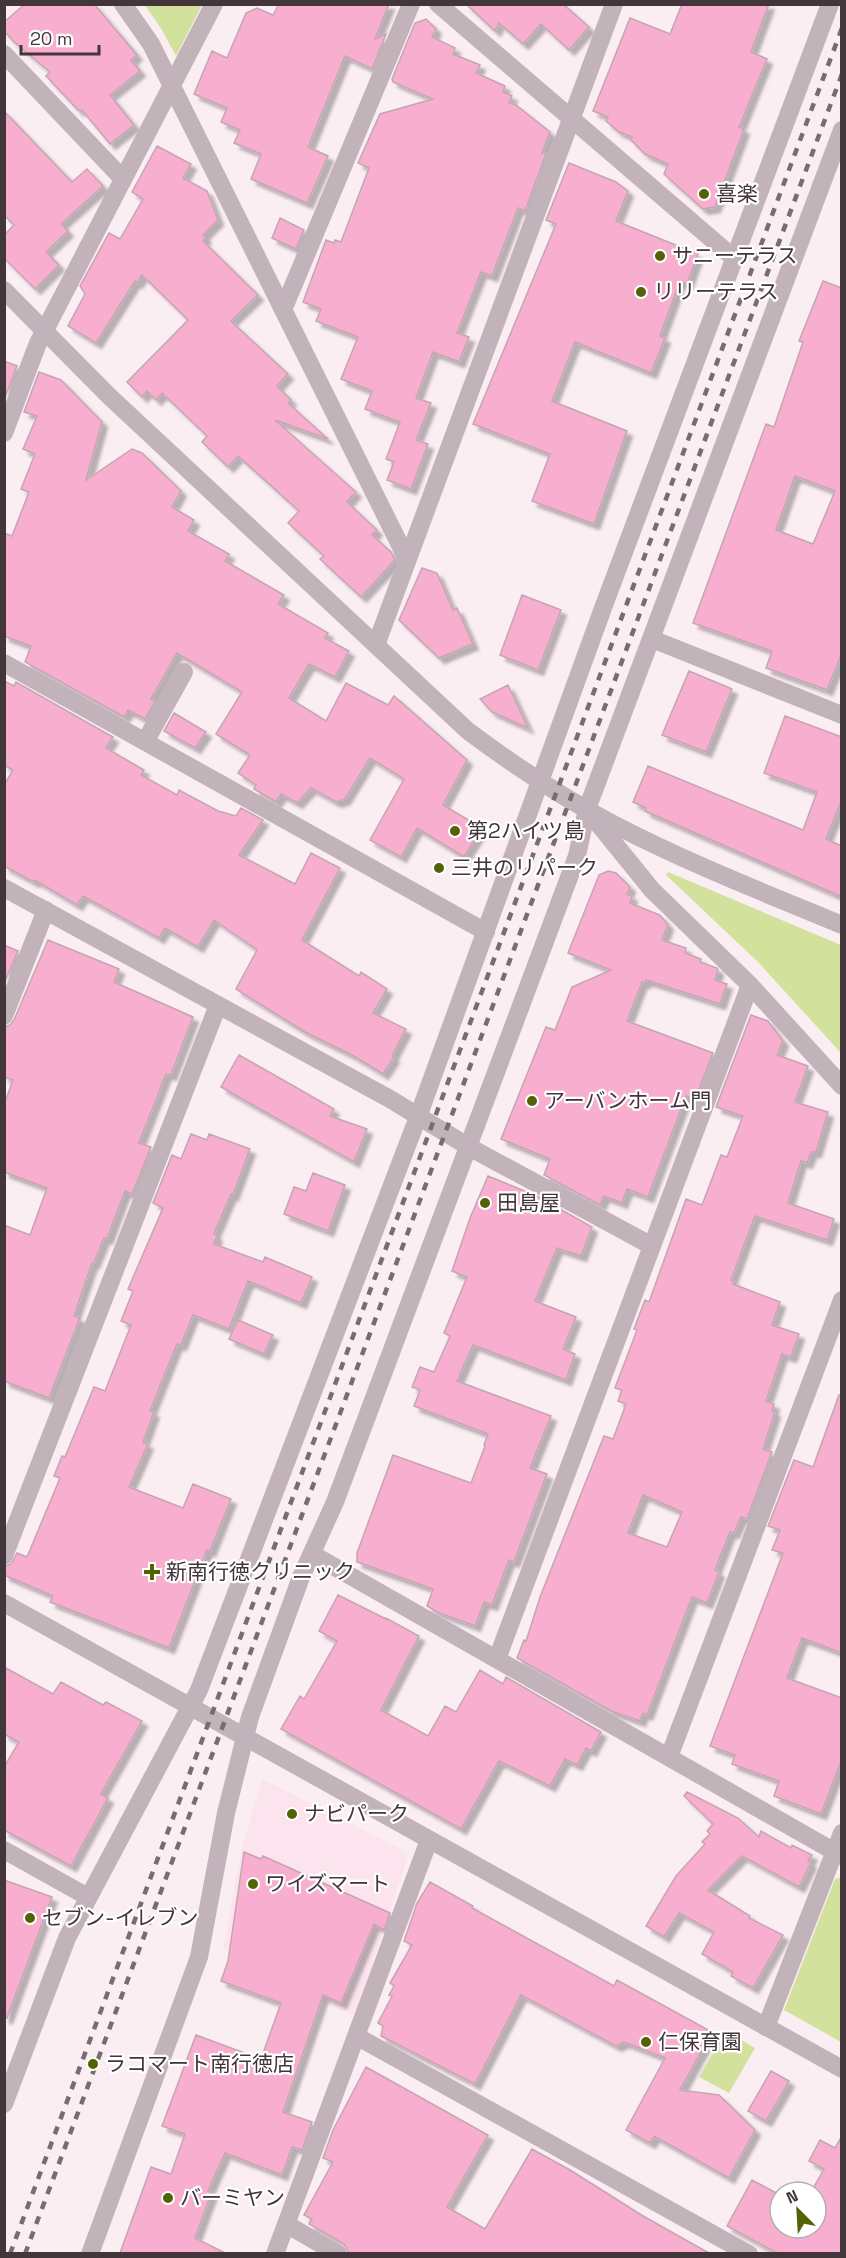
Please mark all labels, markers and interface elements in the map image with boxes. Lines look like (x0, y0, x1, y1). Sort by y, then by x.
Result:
scale bar (21, 18, 99, 56)
text: 20 m (30, 27, 73, 50)
place label: 喜楽 (716, 180, 758, 207)
marker: 喜楽 (697, 187, 711, 201)
place label: サニーテラス (672, 242, 798, 269)
marker: サニーテラス (653, 249, 667, 263)
place label: リリーテラス (653, 278, 779, 305)
marker: リリーテラス (634, 285, 648, 299)
place label: 第2ハイツ島 (467, 817, 584, 844)
marker: 第2ハイツ島 (448, 824, 462, 838)
place label: 三井のリパーク (451, 854, 598, 881)
marker: 三井のリパーク (432, 861, 446, 875)
place label: アーバンホーム門 (544, 1087, 711, 1114)
marker: アーバンホーム門 (525, 1094, 539, 1108)
place label: 田島屋 (497, 1189, 560, 1216)
marker: 田島屋 (478, 1196, 492, 1210)
place label: 新南行徳クリニック (166, 1558, 355, 1585)
marker: 新南行徳クリニック (143, 1563, 161, 1581)
place label: ナビパーク (304, 1800, 409, 1827)
marker: ナビパーク (285, 1807, 299, 1821)
place label: ワイズマート (265, 1870, 390, 1897)
marker: ワイズマート (246, 1877, 260, 1891)
place label: セブン-イレブン (42, 1904, 199, 1931)
marker: セブン-イレブン (23, 1911, 37, 1925)
place label: 仁保育園 (658, 2028, 742, 2055)
marker: 仁保育園 (639, 2035, 653, 2049)
place label: ラコマート南行徳店 (105, 2050, 294, 2077)
marker: ラコマート南行徳店 (86, 2057, 100, 2071)
north arrow (768, 2180, 828, 2240)
place label: バーミヤン (180, 2184, 285, 2211)
text: N (783, 2185, 801, 2209)
marker: バーミヤン (161, 2191, 175, 2205)

